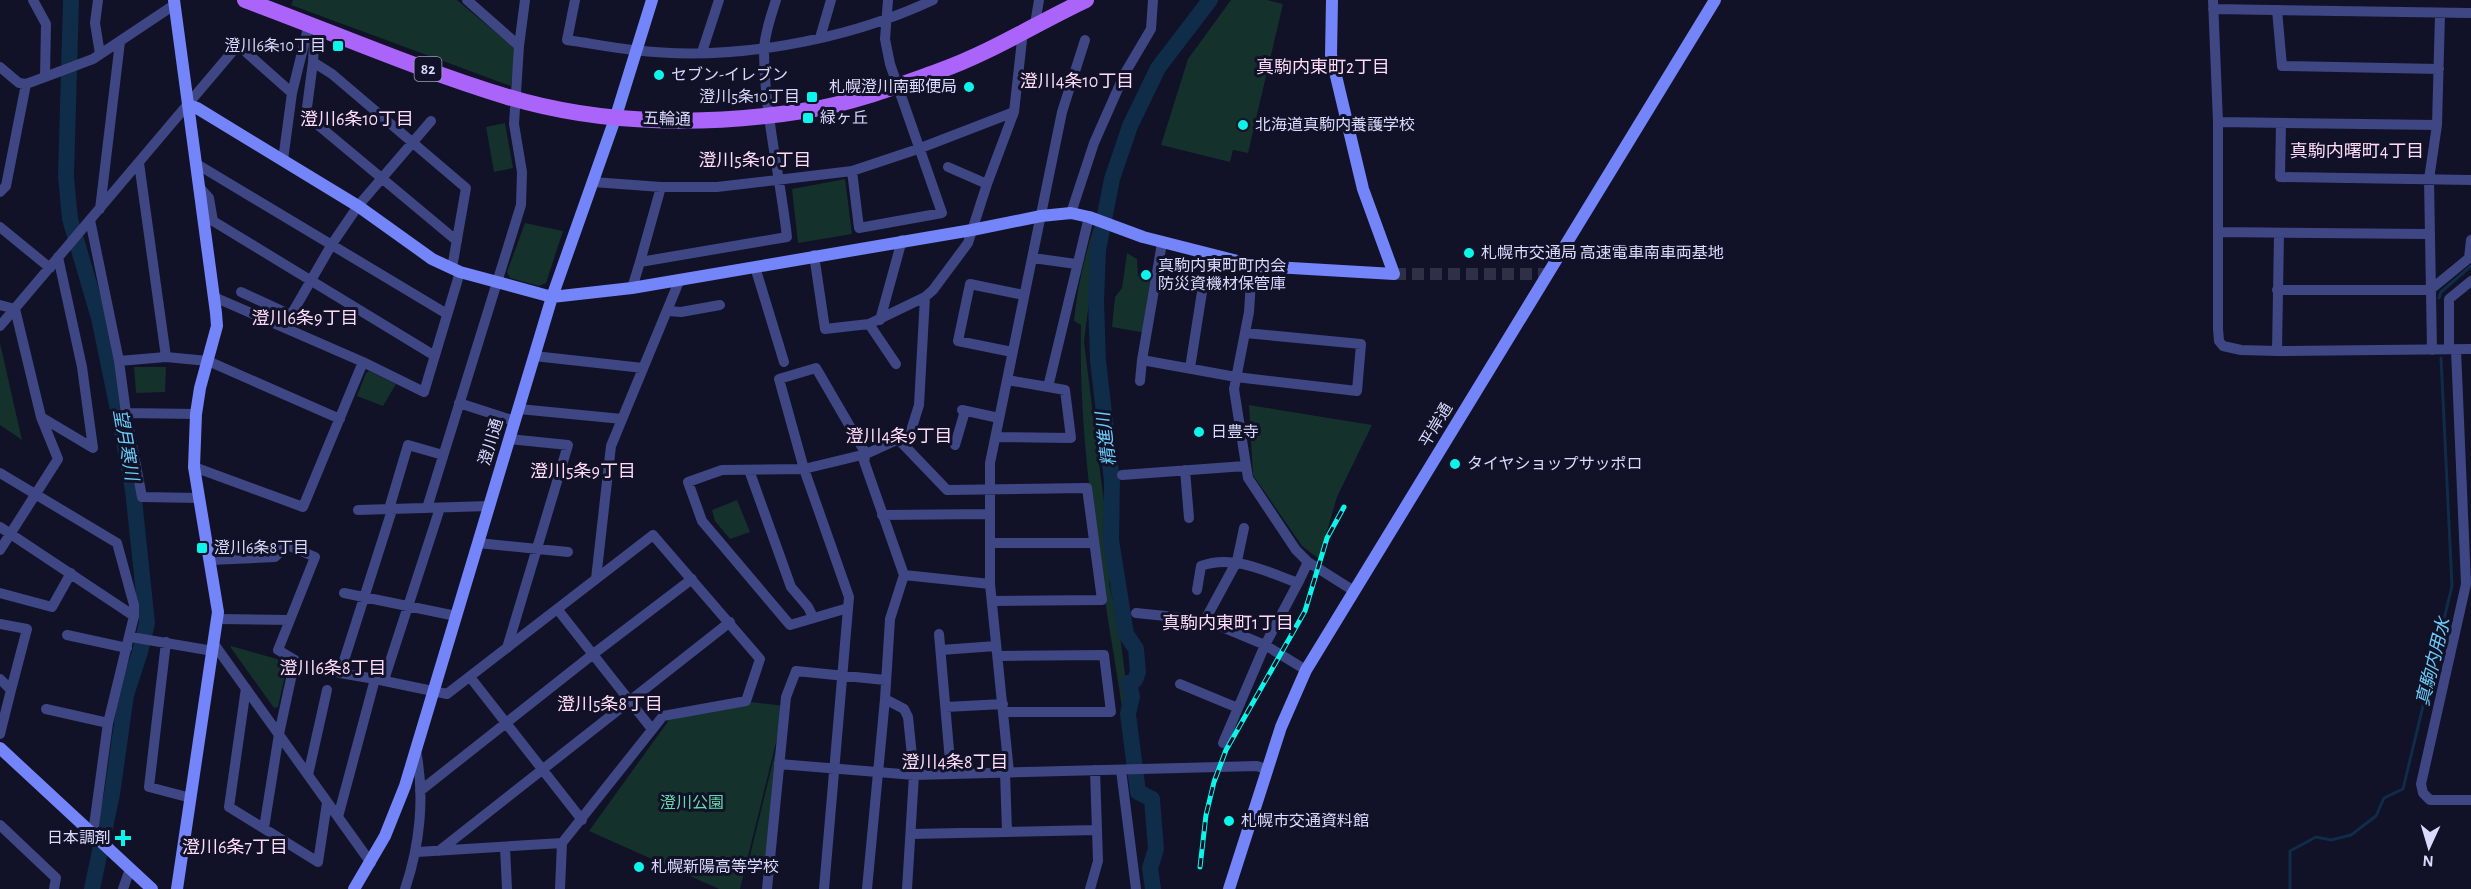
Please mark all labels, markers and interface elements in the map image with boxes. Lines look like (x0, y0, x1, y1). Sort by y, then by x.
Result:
place label: 澄川6条10丁目 (225, 37, 326, 54)
marker: 澄川6条10丁目 (331, 39, 345, 53)
road number: 82 (414, 57, 442, 81)
district label: 真駒内東町2丁目 (1256, 58, 1390, 77)
place label: セブン-イレブン (671, 66, 788, 83)
marker: セブン-イレブン (652, 68, 666, 82)
district label: 澄川4条10丁目 (1020, 72, 1134, 91)
place label: 札幌澄川南郵便局 (829, 78, 957, 95)
marker: 札幌澄川南郵便局 (962, 80, 976, 94)
place label: 澄川5条10丁目 (699, 88, 800, 105)
marker: 澄川5条10丁目 (805, 90, 819, 104)
street label: 五輪通 (643, 109, 691, 128)
place label: 緑ヶ丘 (820, 109, 868, 126)
district label: 澄川6条10丁目 (300, 110, 414, 129)
marker: 緑ヶ丘 (801, 111, 815, 125)
place label: 北海道真駒内養護学校 (1255, 116, 1415, 133)
marker: 北海道真駒内養護学校 (1236, 118, 1250, 132)
district label: 真駒内曙町4丁目 (2290, 142, 2424, 161)
district label: 澄川5条10丁目 (698, 151, 812, 170)
place label: 札幌市交通局 高速電車南車両基地 (1481, 244, 1724, 261)
marker: 札幌市交通局 高速電車南車両基地 (1462, 246, 1476, 260)
place label: 真駒内東町町内会 防災資機材保管庫 (1158, 257, 1286, 292)
marker: 真駒内東町町内会 防災資機材保管庫 (1139, 268, 1153, 282)
district label: 澄川6条9丁目 (252, 309, 358, 328)
street label: 平岸通 (1416, 400, 1455, 450)
water label: 望月寒川 (110, 408, 142, 484)
water label: 精進川 (1093, 409, 1119, 467)
street label: 澄川通 (475, 416, 506, 467)
place label: 日豊寺 (1211, 424, 1259, 440)
marker: 日豊寺 (1192, 425, 1206, 439)
district label: 澄川4条9丁目 (845, 427, 953, 446)
place label: タイヤショップサッポロ (1467, 455, 1643, 472)
marker: タイヤショップサッポロ (1448, 457, 1462, 471)
district label: 澄川5条9丁目 (530, 462, 636, 481)
place label: 澄川6条8丁目 (214, 539, 309, 556)
marker: 澄川6条8丁目 (195, 541, 209, 555)
district label: 真駒内東町1丁目 (1162, 614, 1294, 633)
water label: 真駒内用水 (2412, 614, 2454, 708)
district label: 澄川6条8丁目 (280, 659, 387, 678)
district label: 澄川5条8丁目 (557, 695, 663, 714)
district label: 澄川4条8丁目 (901, 753, 1009, 772)
park label: 澄川公園 (660, 794, 724, 811)
place label: 札幌市交通資料館 (1241, 812, 1369, 829)
marker: 札幌市交通資料館 (1222, 814, 1236, 828)
north arrow (2399, 817, 2459, 877)
place label: 日本調剤 (47, 830, 111, 846)
marker: 日本調剤 (116, 831, 130, 845)
district label: 澄川6条7丁目 (182, 838, 288, 857)
text: N (2422, 853, 2434, 869)
place label: 札幌新陽高等学校 (651, 858, 779, 875)
marker: 札幌新陽高等学校 (632, 860, 646, 874)

